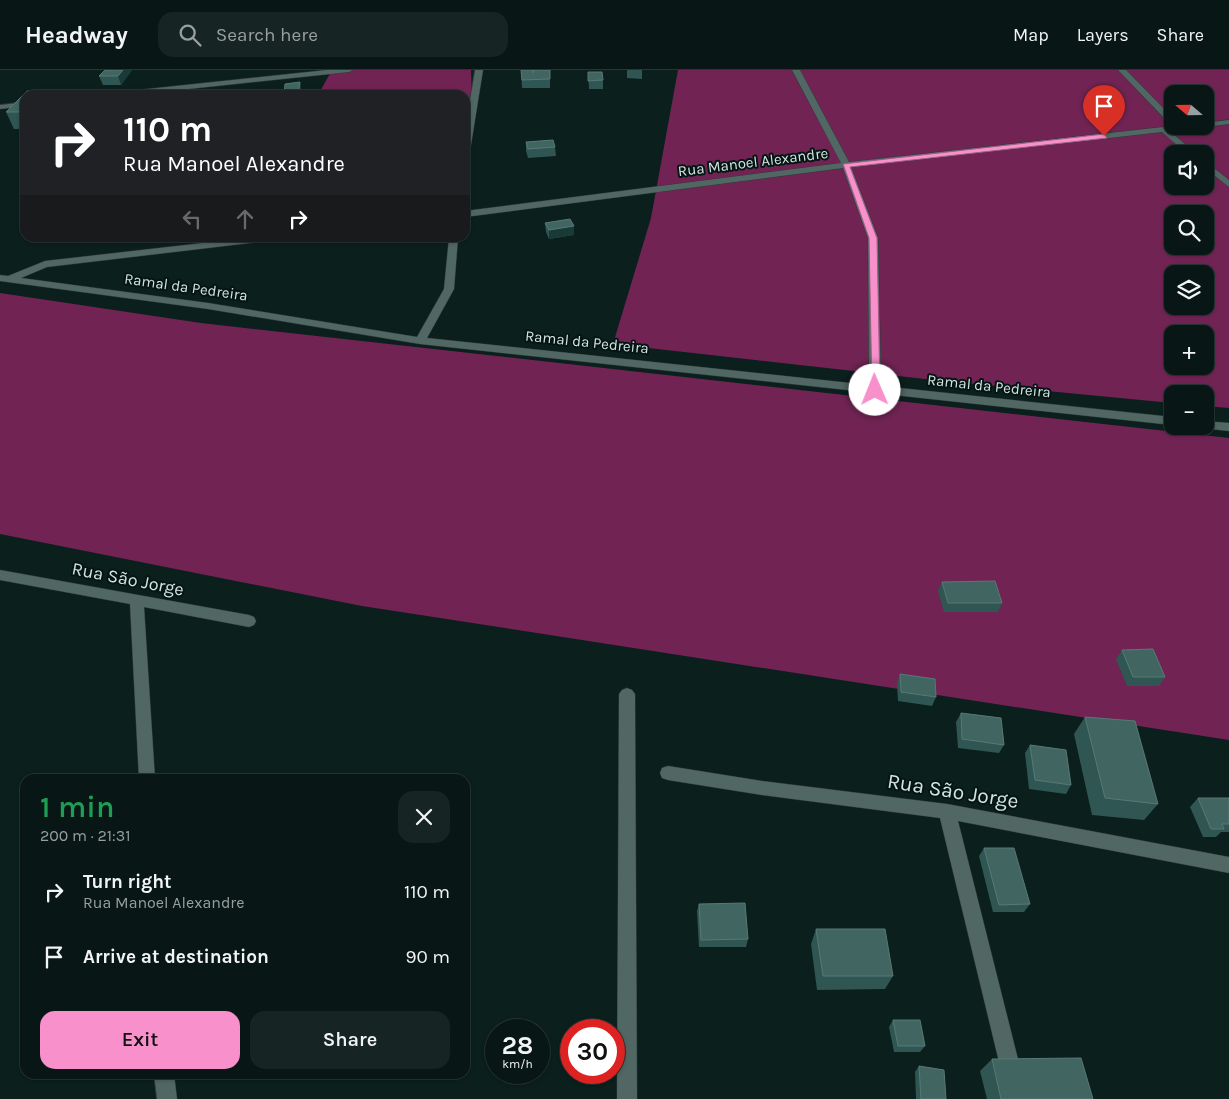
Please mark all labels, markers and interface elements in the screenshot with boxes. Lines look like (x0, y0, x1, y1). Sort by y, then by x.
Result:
search box (158, 12, 508, 57)
text: Headway (25, 21, 128, 49)
icon: search (176, 21, 204, 49)
text: Search here (216, 24, 318, 46)
text: Map (1013, 24, 1049, 46)
text: Layers (1077, 24, 1129, 46)
text: Share (1157, 24, 1204, 46)
pin (1083, 85, 1125, 136)
north arrow (1164, 85, 1214, 135)
map controls (1164, 85, 1214, 435)
icon: arrive (1090, 92, 1118, 120)
text: 110 m (123, 109, 212, 150)
icon: right (40, 110, 105, 175)
street label: Rua Manoel Alexandre (677, 144, 829, 180)
button: sound (1164, 145, 1214, 195)
text: Rua Manoel Alexandre (123, 151, 345, 177)
icon: left (178, 205, 206, 233)
icon: ahead (231, 205, 259, 233)
icon: right (284, 205, 312, 233)
button: search (1164, 205, 1214, 255)
button: layers (1164, 265, 1214, 315)
street label: Ramal da Pedreira (123, 269, 249, 305)
button: + (1164, 325, 1214, 375)
street label: Ramal da Pedreira (524, 327, 650, 357)
position arrow (848, 363, 900, 415)
street label: Ramal da Pedreira (926, 371, 1052, 401)
button: − (1164, 385, 1214, 435)
street label: Rua São Jorge (70, 557, 186, 601)
street label: Rua São Jorge (886, 769, 1020, 813)
text: 1 min (40, 789, 114, 825)
button: close (398, 791, 450, 843)
text: 200 m · 21:31 (40, 826, 130, 845)
text: Turn right (83, 871, 172, 893)
icon: right (40, 878, 68, 906)
text: 110 m (404, 881, 450, 903)
text: Rua Manoel Alexandre (83, 893, 244, 912)
icon: arrive (40, 943, 68, 971)
text: Arrive at destination (83, 946, 269, 968)
text: 90 m (405, 946, 450, 968)
button: Exit (40, 1011, 240, 1069)
button: Share (250, 1011, 450, 1069)
speed limit sign: 30 (560, 1019, 625, 1084)
text: 28 (502, 1031, 533, 1060)
text: km/h (502, 1057, 533, 1071)

